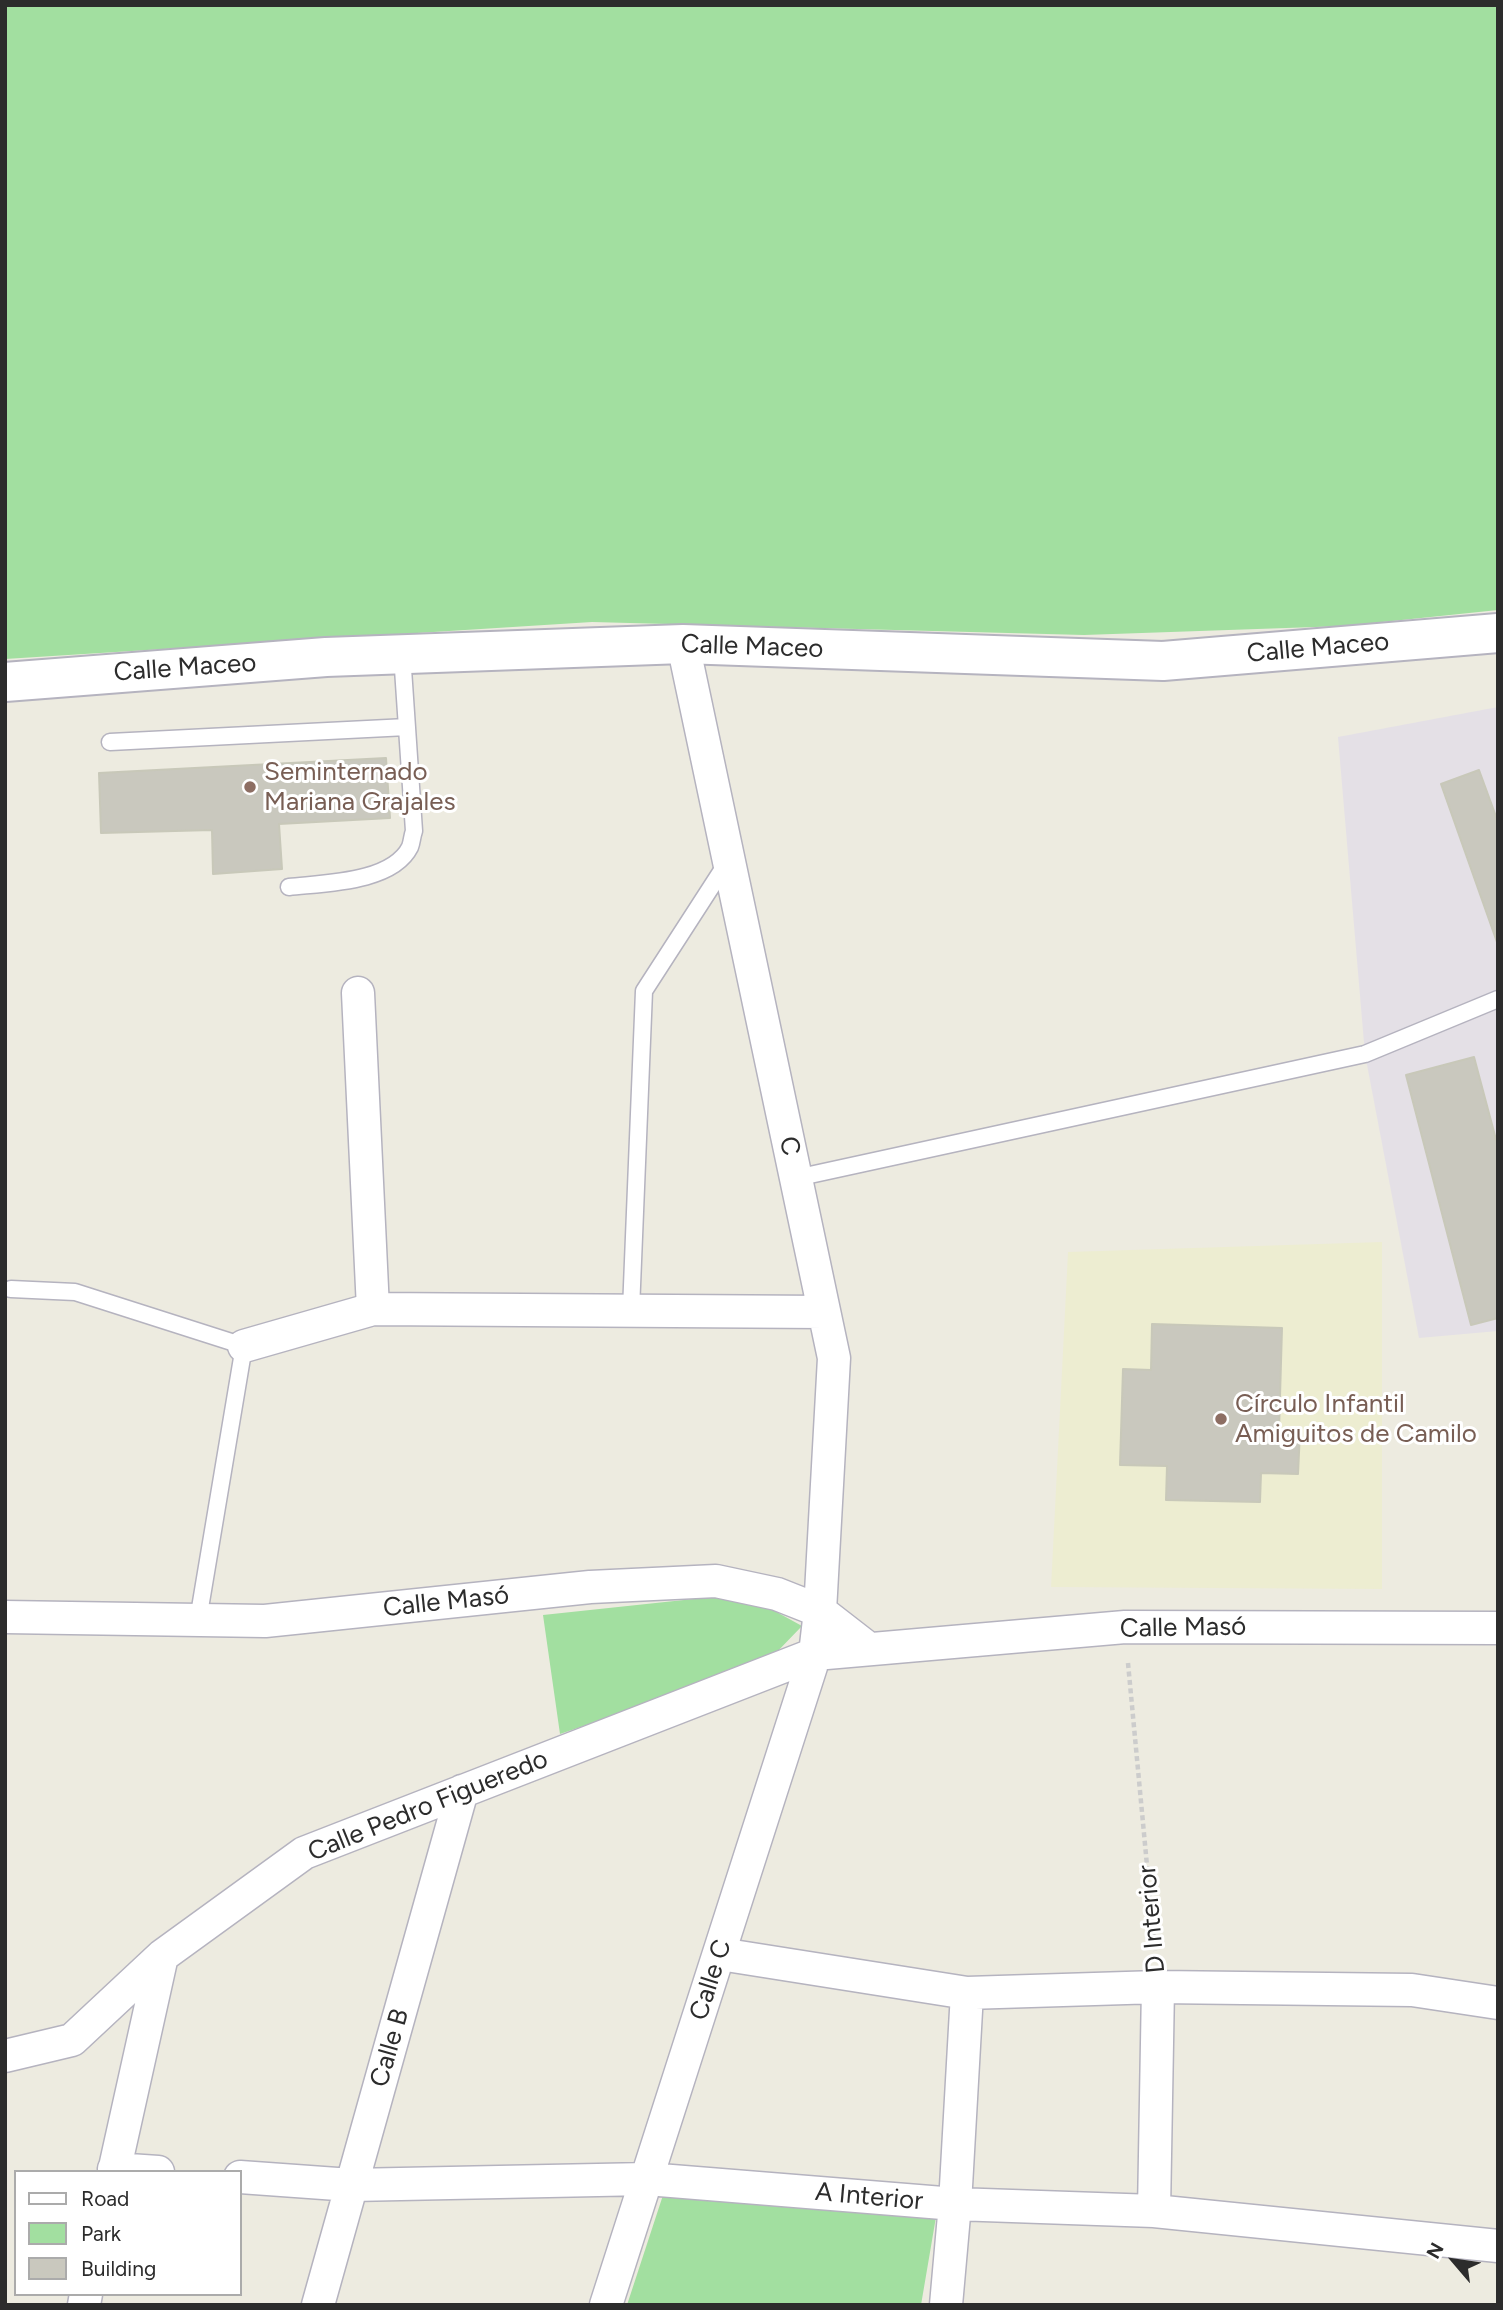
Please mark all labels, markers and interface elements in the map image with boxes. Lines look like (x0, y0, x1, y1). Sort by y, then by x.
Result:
street label: Calle Maceo (1246, 626, 1390, 670)
street label: Calle Maceo (680, 629, 824, 665)
street label: Calle Maceo (113, 647, 257, 689)
place label: Seminternado Mariana Grajales (264, 756, 456, 818)
marker: Seminternado Mariana Grajales (242, 779, 258, 795)
street label: C (772, 1134, 806, 1158)
place label: Círculo Infantil Amiguitos de Camilo (1235, 1388, 1477, 1450)
marker: Círculo Infantil Amiguitos de Camilo (1213, 1411, 1229, 1427)
street label: Calle Masó (381, 1580, 511, 1624)
street label: Calle Masó (1119, 1611, 1247, 1645)
street label: Calle Pedro Figueredo (303, 1744, 553, 1868)
street label: D Interior (1132, 1864, 1172, 1974)
street label: Calle C (683, 1936, 739, 2024)
street label: Calle B (364, 2005, 416, 2091)
legend (14, 2170, 242, 2296)
street label: A Interior (814, 2177, 924, 2217)
text: Road (81, 2186, 129, 2211)
text: Park (81, 2221, 121, 2246)
north arrow (1419, 2226, 1489, 2296)
text: N (1422, 2239, 1449, 2263)
text: Building (81, 2256, 156, 2281)

